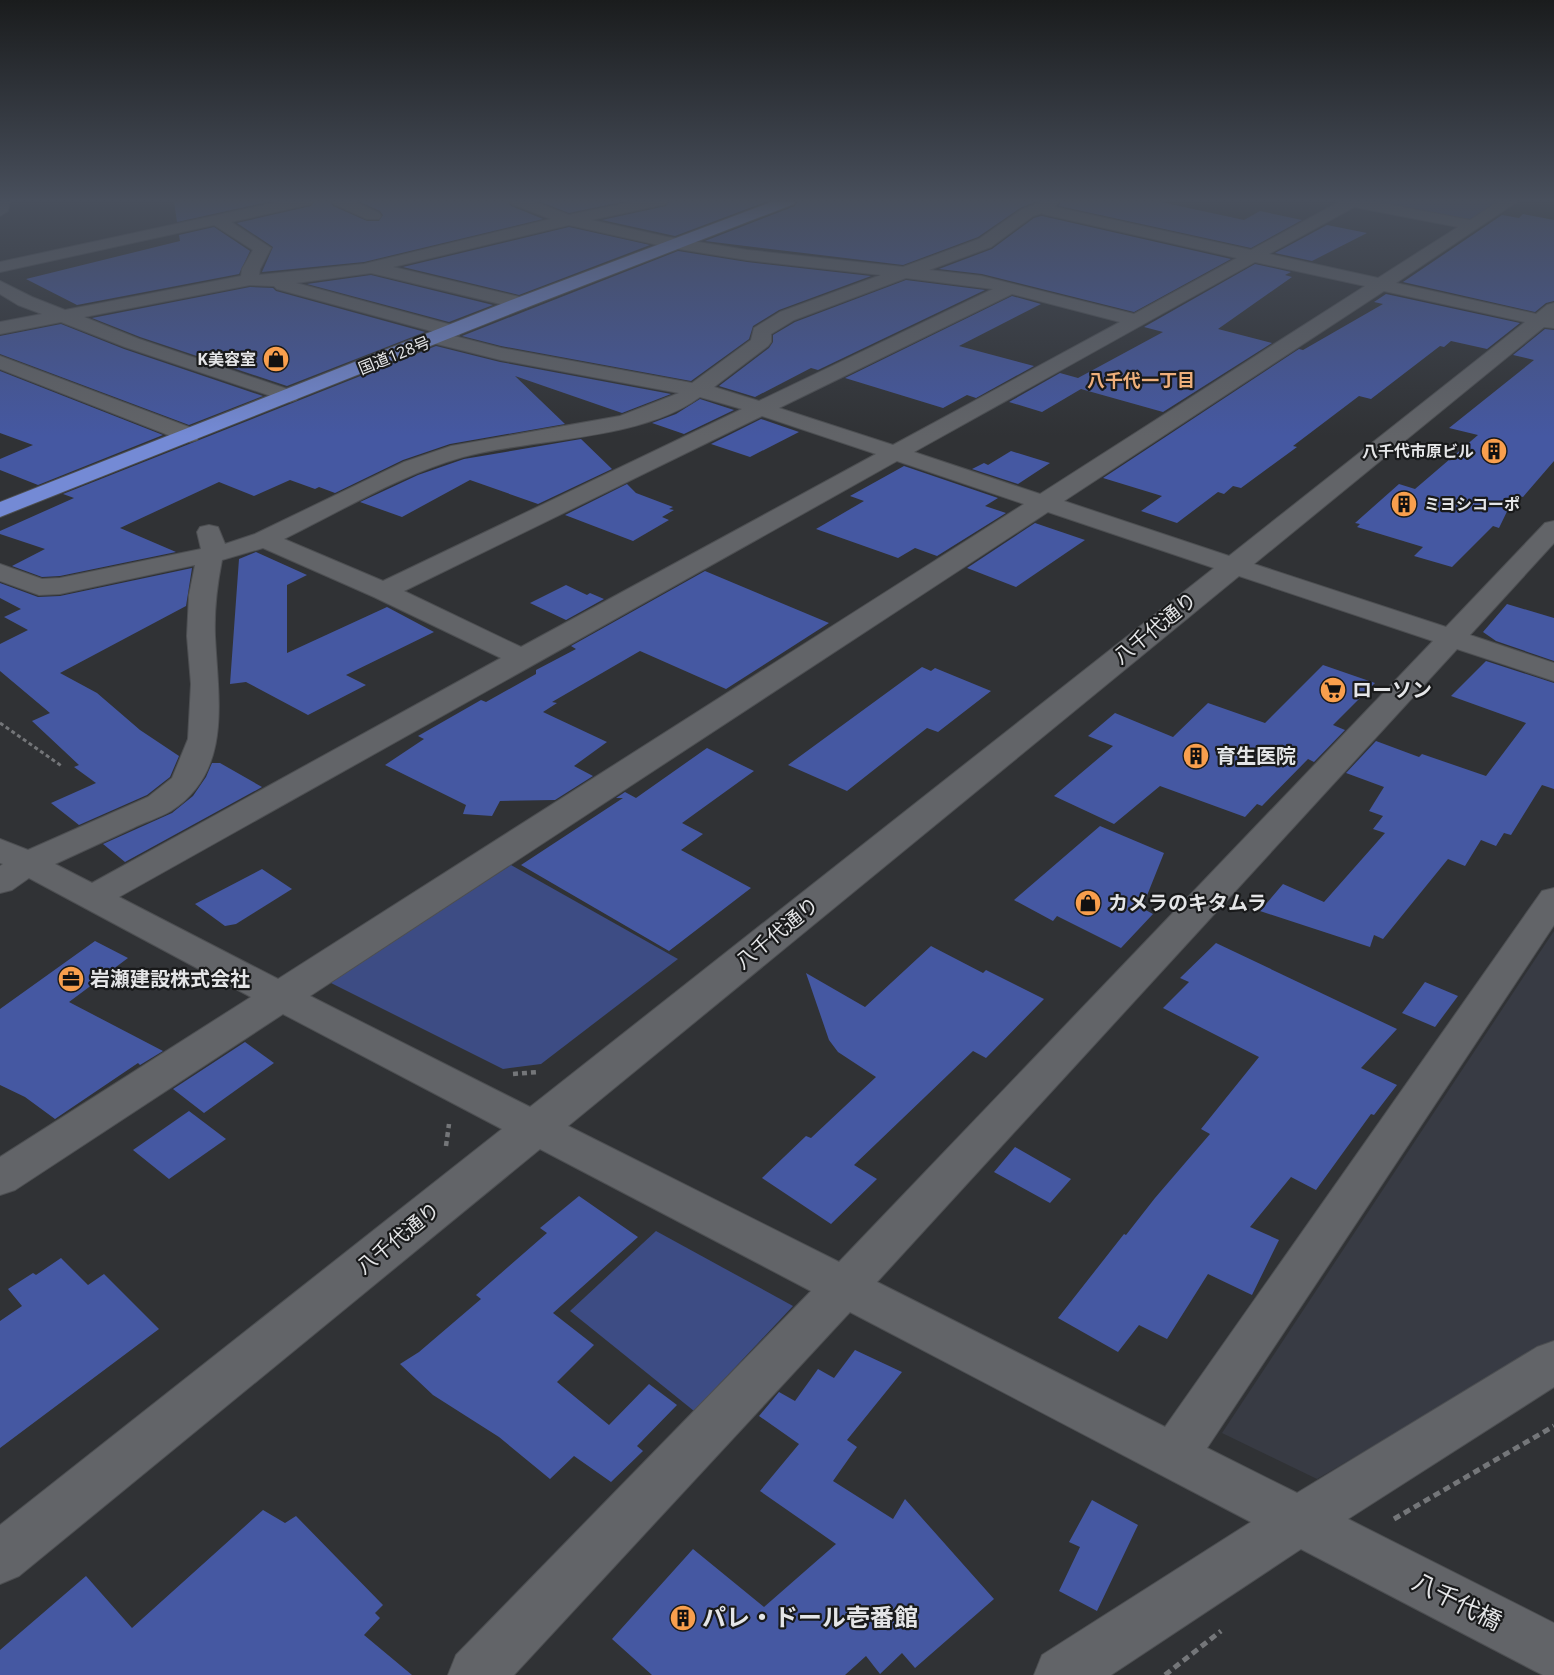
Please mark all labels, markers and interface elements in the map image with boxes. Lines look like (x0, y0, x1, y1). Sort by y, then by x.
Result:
street label: 国道128号 (355, 331, 433, 379)
shop icon: K美容室 (261, 344, 291, 374)
place label: K美容室 (197, 348, 256, 370)
district label: 八千代一丁目 (1087, 368, 1195, 392)
building icon: 八千代市原ビル (1479, 436, 1509, 466)
place label: 八千代市原ビル (1362, 440, 1474, 462)
building icon: ミヨシコーポ (1389, 489, 1419, 519)
place label: ミヨシコーポ (1424, 493, 1520, 515)
street label: 八千代通り (1107, 586, 1202, 670)
supermarket icon: ローソン (1318, 675, 1348, 705)
place label: ローソン (1352, 676, 1432, 703)
building icon: 育生医院 (1181, 741, 1211, 771)
place label: 育生医院 (1216, 742, 1296, 769)
shop icon: カメラのキタムラ (1073, 888, 1103, 918)
place label: カメラのキタムラ (1108, 889, 1267, 916)
street label: 八千代通り (729, 891, 824, 975)
office icon: 岩瀬建設株式会社 (56, 964, 86, 994)
place label: 岩瀬建設株式会社 (90, 965, 250, 992)
street label: 八千代通り (350, 1196, 445, 1280)
street label: 八千代橋 (1407, 1564, 1508, 1637)
place label: パレ・ドール壱番館 (702, 1600, 918, 1633)
building icon: パレ・ドール壱番館 (668, 1603, 698, 1633)

